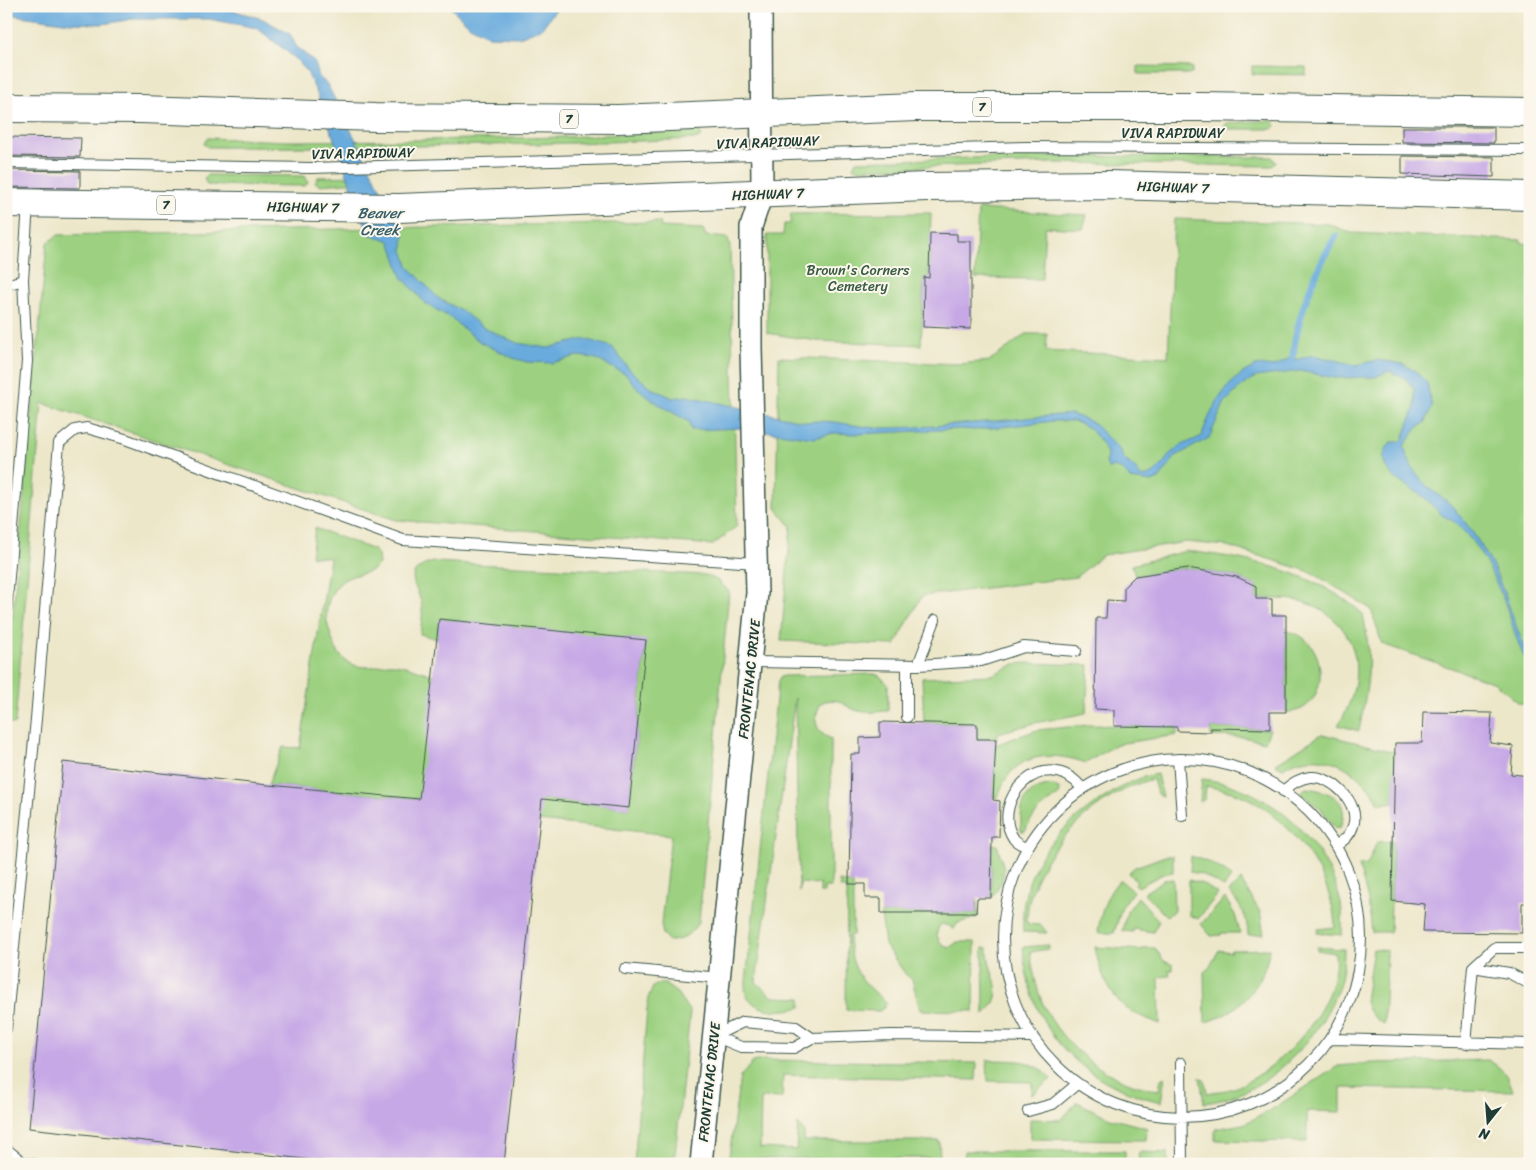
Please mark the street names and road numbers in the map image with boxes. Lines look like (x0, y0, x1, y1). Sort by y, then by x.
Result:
road number: 7 (973, 98, 991, 116)
road number: 7 (560, 110, 578, 128)
street label: VIVA RAPIDWAY (1122, 121, 1226, 146)
street label: VIVA RAPIDWAY (716, 128, 821, 157)
street label: VIVA RAPIDWAY (311, 140, 416, 167)
street label: HIGHWAY 7 (1136, 174, 1211, 201)
street label: HIGHWAY 7 (731, 181, 806, 208)
street label: HIGHWAY 7 (267, 194, 340, 221)
road number: 7 (157, 196, 175, 214)
street label: FRONTENAC DRIVE (731, 617, 768, 740)
street label: FRONTENAC DRIVE (691, 1020, 728, 1143)

